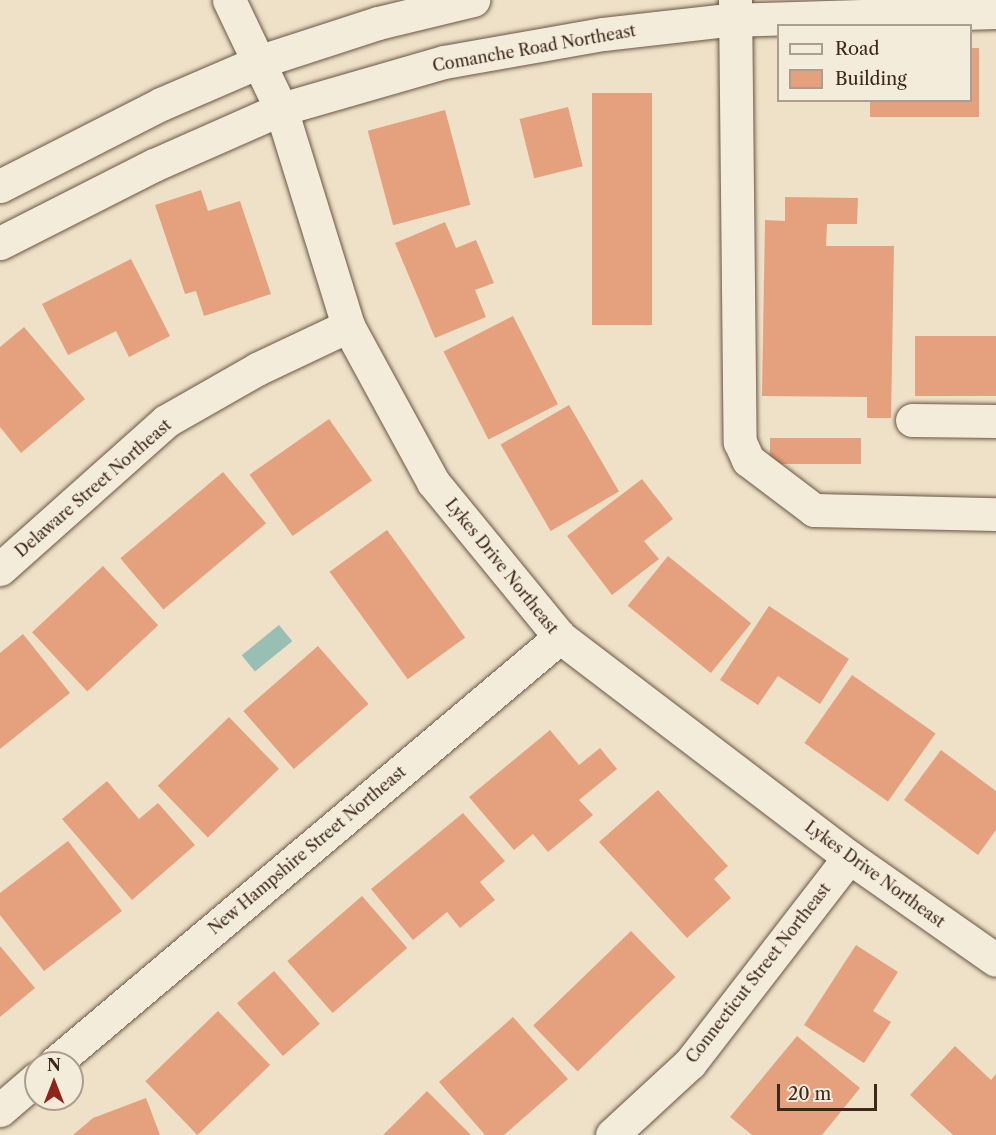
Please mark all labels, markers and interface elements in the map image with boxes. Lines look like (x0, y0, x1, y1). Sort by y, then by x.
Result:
street label: Comanche Road Northeast (431, 21, 637, 75)
legend (777, 24, 972, 102)
text: Road (835, 38, 880, 60)
text: Building (835, 68, 907, 90)
street label: Delaware Street Northeast (11, 415, 175, 561)
street label: Lykes Drive Northeast (442, 495, 562, 637)
street label: New Hampshire Street Northeast (204, 762, 410, 938)
street label: Lykes Drive Northeast (801, 817, 949, 931)
street label: Connecticut Street Northeast (682, 879, 834, 1067)
north arrow (24, 1051, 84, 1111)
text: N (47, 1055, 61, 1075)
scale bar (780, 1072, 880, 1110)
text: 20 m (788, 1083, 831, 1105)

